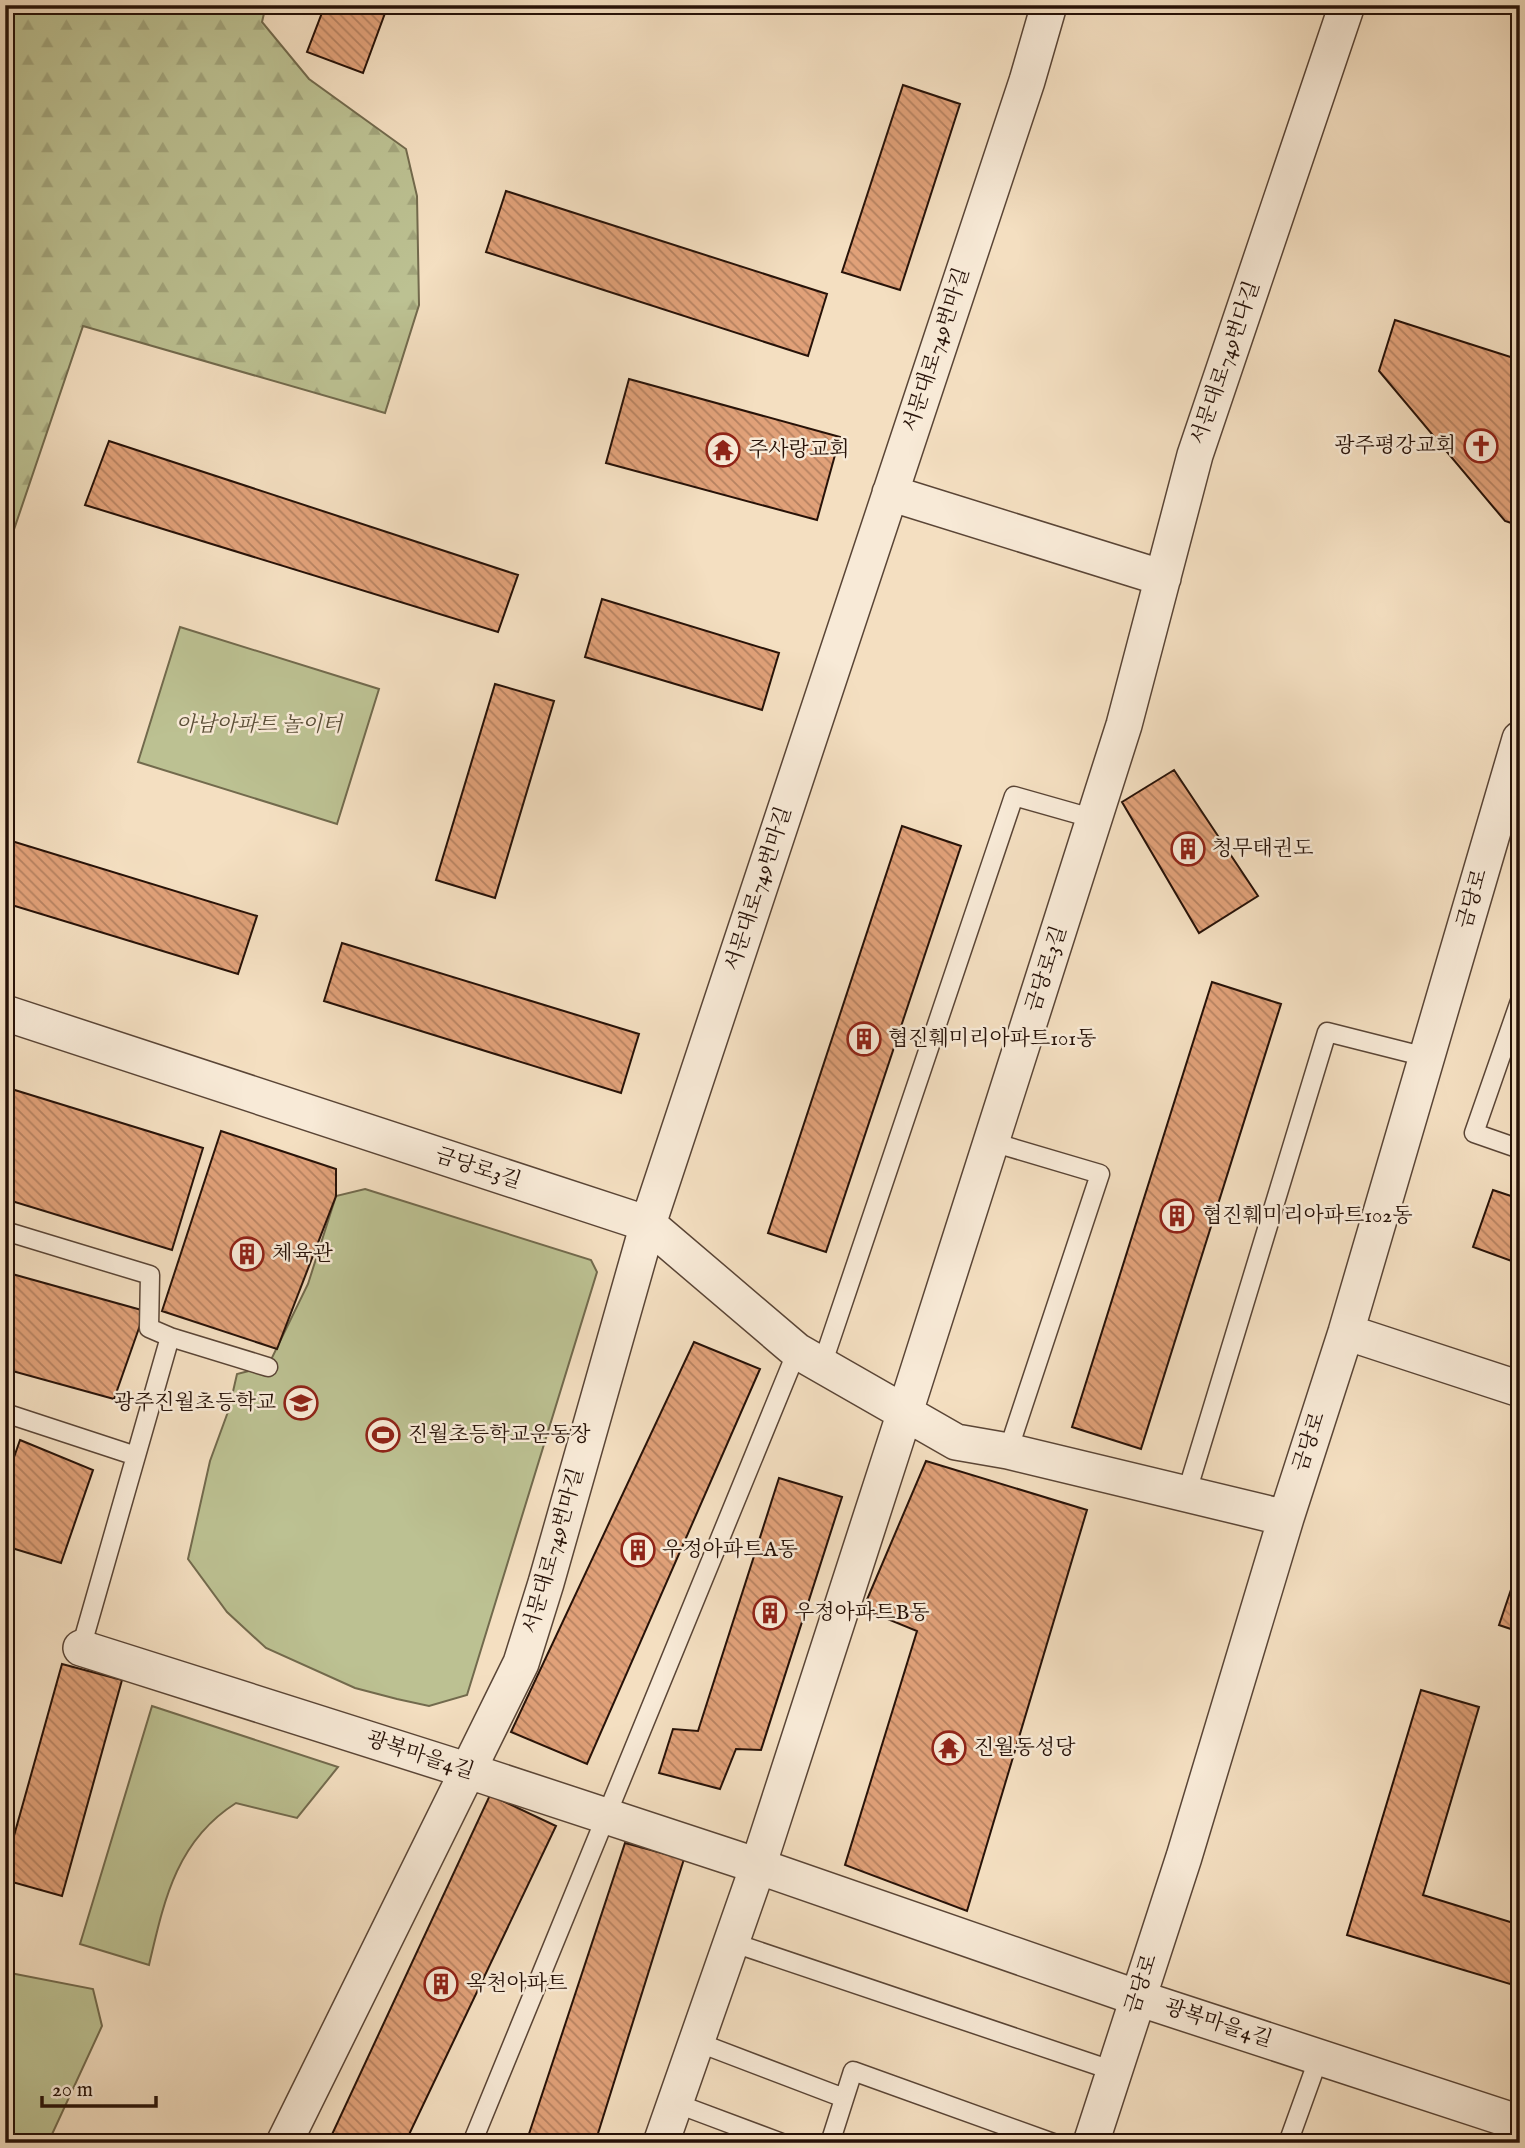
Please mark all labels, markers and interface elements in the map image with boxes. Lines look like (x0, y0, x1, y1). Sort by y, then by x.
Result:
street label: 서문대로749번마길 (898, 264, 976, 436)
street label: 서문대로749번다길 (1185, 278, 1267, 448)
church icon: 광주평강교회 (1462, 427, 1500, 465)
temple icon: 주사랑교회 (704, 431, 742, 469)
place label: 광주평강교회 (1334, 433, 1456, 460)
place label: 주사랑교회 (748, 437, 849, 464)
park label: 아남아파트 놀이터 (176, 712, 344, 739)
street label: 서문대로749번마길 (720, 803, 798, 975)
building icon: 청무태권도 (1169, 830, 1207, 868)
place label: 청무태권도 (1212, 836, 1313, 863)
street label: 금당로 (1452, 866, 1494, 932)
street label: 금당로3길 (1020, 923, 1074, 1015)
building icon: 협진훼미리아파트101동 (845, 1020, 883, 1058)
place label: 협진훼미리아파트101동 (888, 1026, 1096, 1053)
street label: 금당로3길 (432, 1142, 524, 1196)
building icon: 협진훼미리아파트102동 (1158, 1197, 1196, 1235)
place label: 협진훼미리아파트102동 (1202, 1203, 1412, 1230)
building icon: 체육관 (228, 1235, 266, 1273)
place label: 체육관 (272, 1241, 334, 1268)
school or university icon: 광주진월초등학교 (282, 1384, 320, 1422)
place label: 광주진월초등학교 (114, 1390, 276, 1417)
street label: 금당로 (1288, 1409, 1332, 1475)
sports icon: 진월초등학교운동장 (364, 1416, 402, 1454)
place label: 진월초등학교운동장 (408, 1422, 591, 1449)
street label: 서문대로749번마길 (517, 1465, 591, 1637)
building icon: 우정아파트A동 (619, 1531, 657, 1569)
place label: 우정아파트A동 (662, 1537, 798, 1564)
building icon: 우정아파트B동 (751, 1594, 789, 1632)
place label: 우정아파트B동 (794, 1600, 930, 1627)
street label: 광복마을4길 (363, 1726, 477, 1786)
temple icon: 진월동성당 (930, 1729, 968, 1767)
place label: 진월동성당 (974, 1735, 1076, 1762)
street label: 금당로 (1120, 1951, 1164, 2017)
building icon: 옥천아파트 (422, 1965, 460, 2003)
place label: 옥천아파트 (466, 1971, 567, 1998)
street label: 광복마을4길 (1161, 1994, 1275, 2054)
scale bar (42, 2064, 156, 2108)
text: 20 m (52, 2077, 93, 2104)

